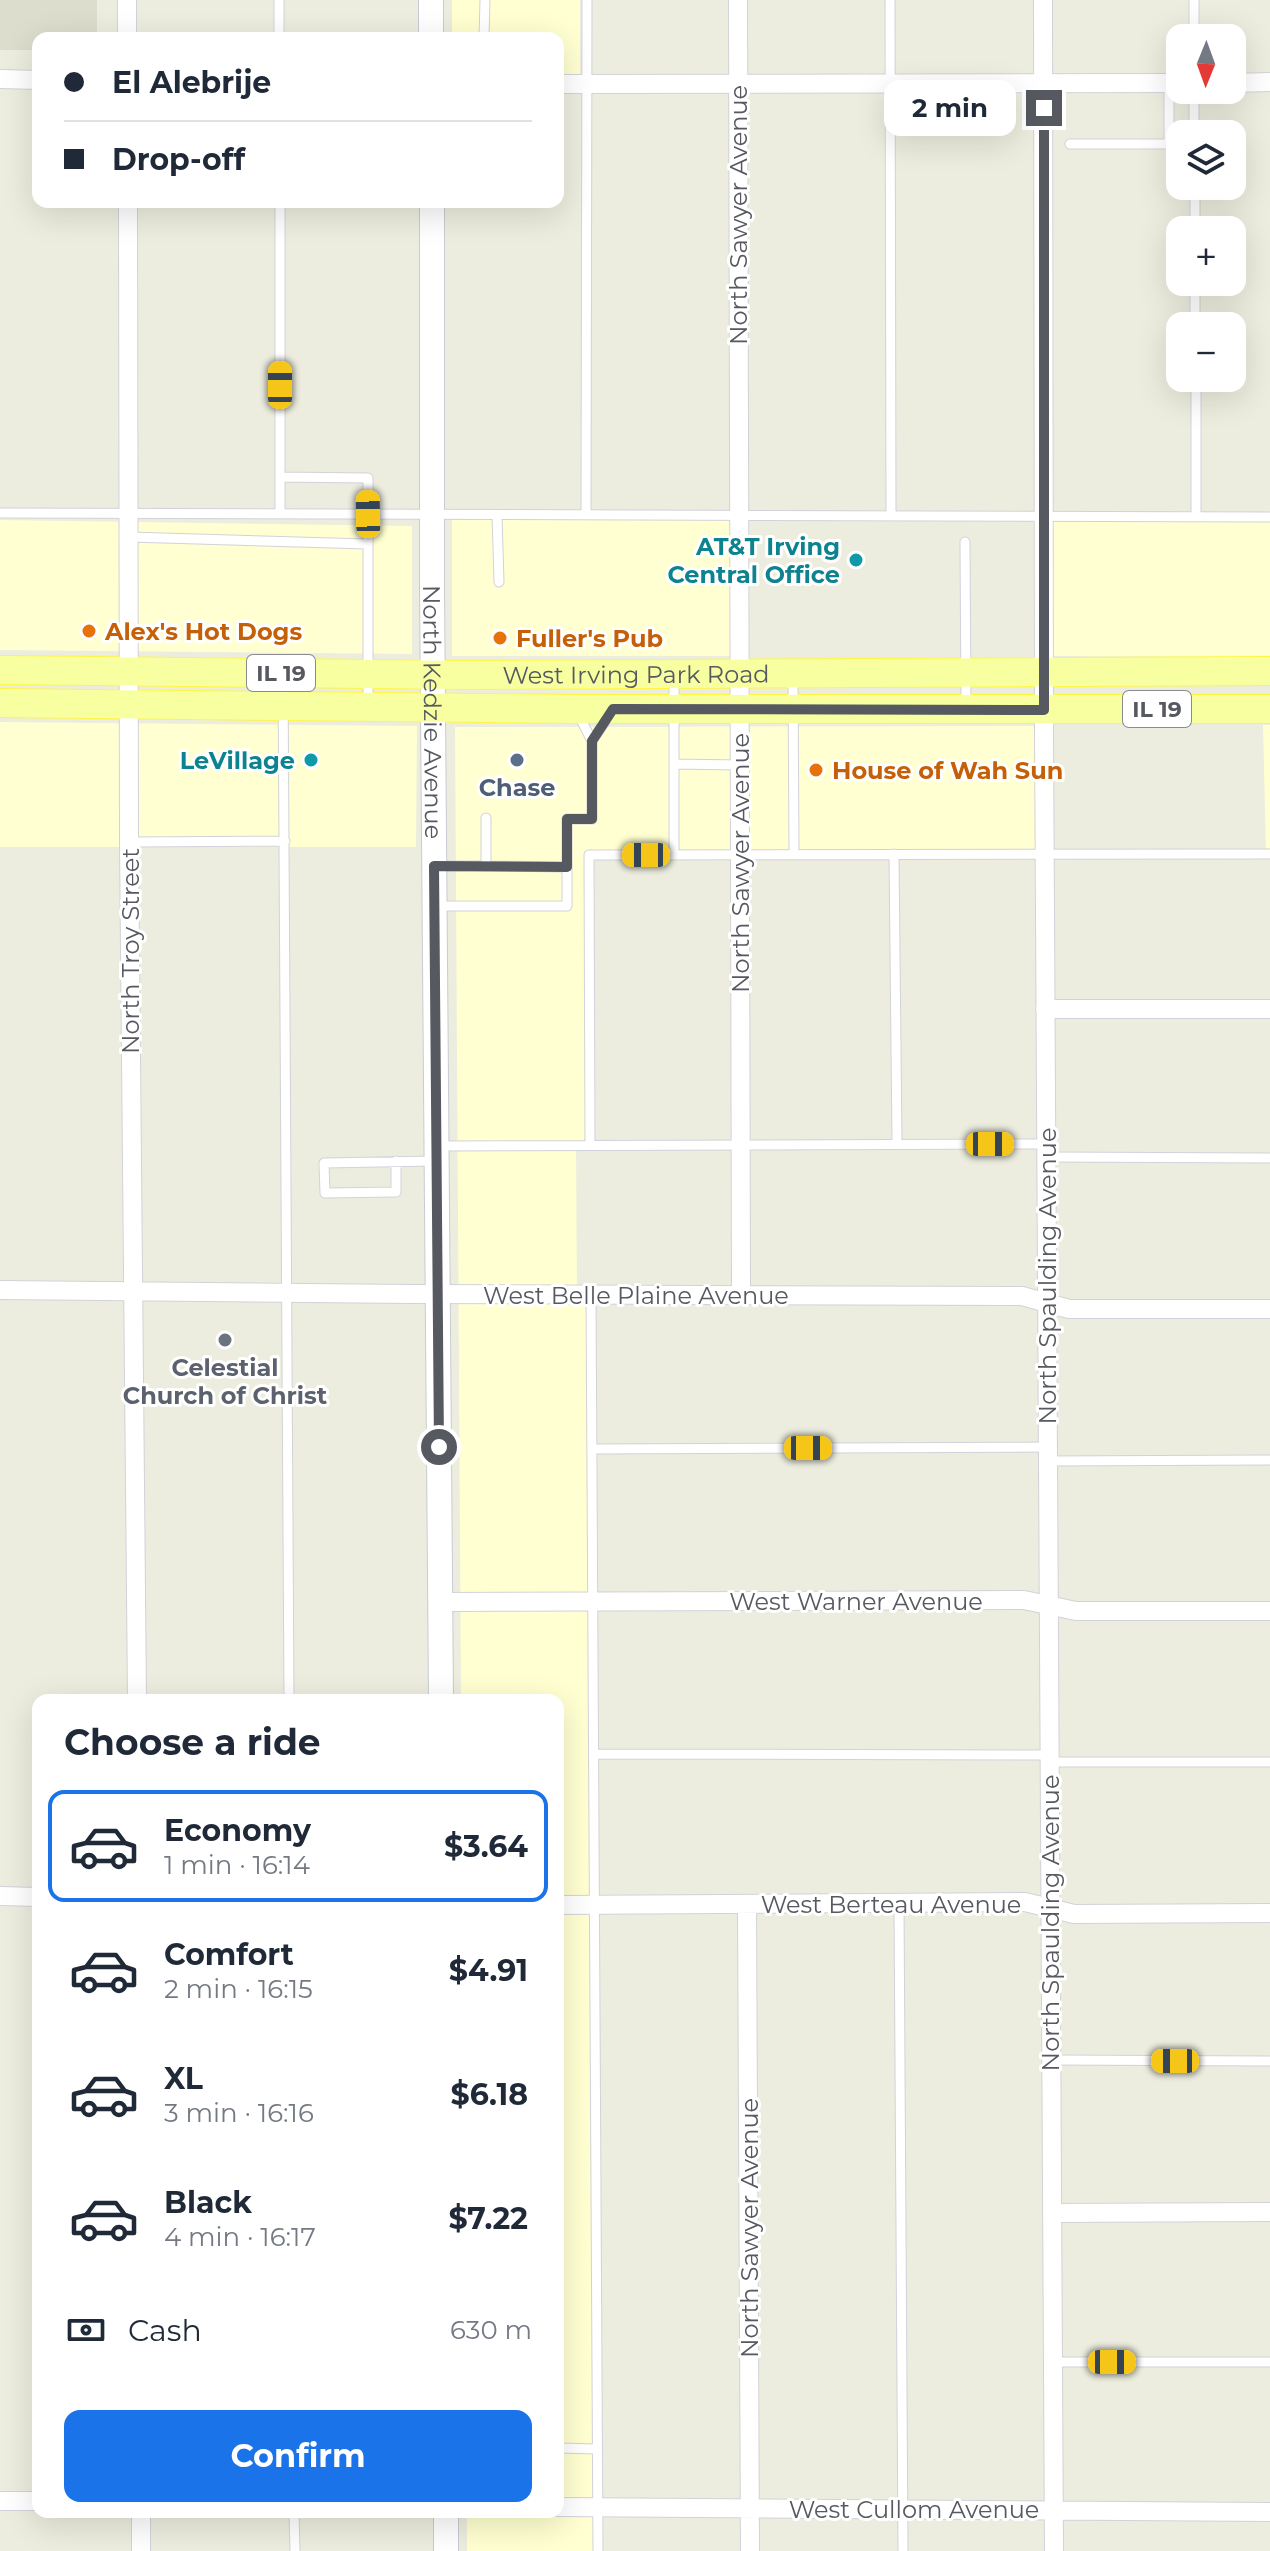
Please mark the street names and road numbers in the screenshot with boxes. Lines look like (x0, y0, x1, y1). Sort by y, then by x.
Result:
street label: North Sawyer Avenue (724, 85, 753, 345)
street label: North Kedzie Avenue (417, 585, 449, 839)
road number: IL 19 (247, 655, 315, 691)
street label: West Irving Park Road (502, 659, 770, 689)
road number: IL 19 (1123, 691, 1191, 727)
street label: North Sawyer Avenue (726, 733, 755, 993)
street label: North Troy Street (116, 848, 145, 1054)
street label: North Spaulding Avenue (1033, 1128, 1062, 1424)
street label: West Belle Plaine Avenue (483, 1281, 789, 1310)
street label: West Warner Avenue (729, 1587, 983, 1616)
street label: North Spaulding Avenue (1036, 1775, 1065, 2071)
street label: West Berteau Avenue (761, 1890, 1021, 1919)
street label: North Sawyer Avenue (735, 2098, 764, 2358)
street label: West Cullom Avenue (789, 2495, 1039, 2524)

